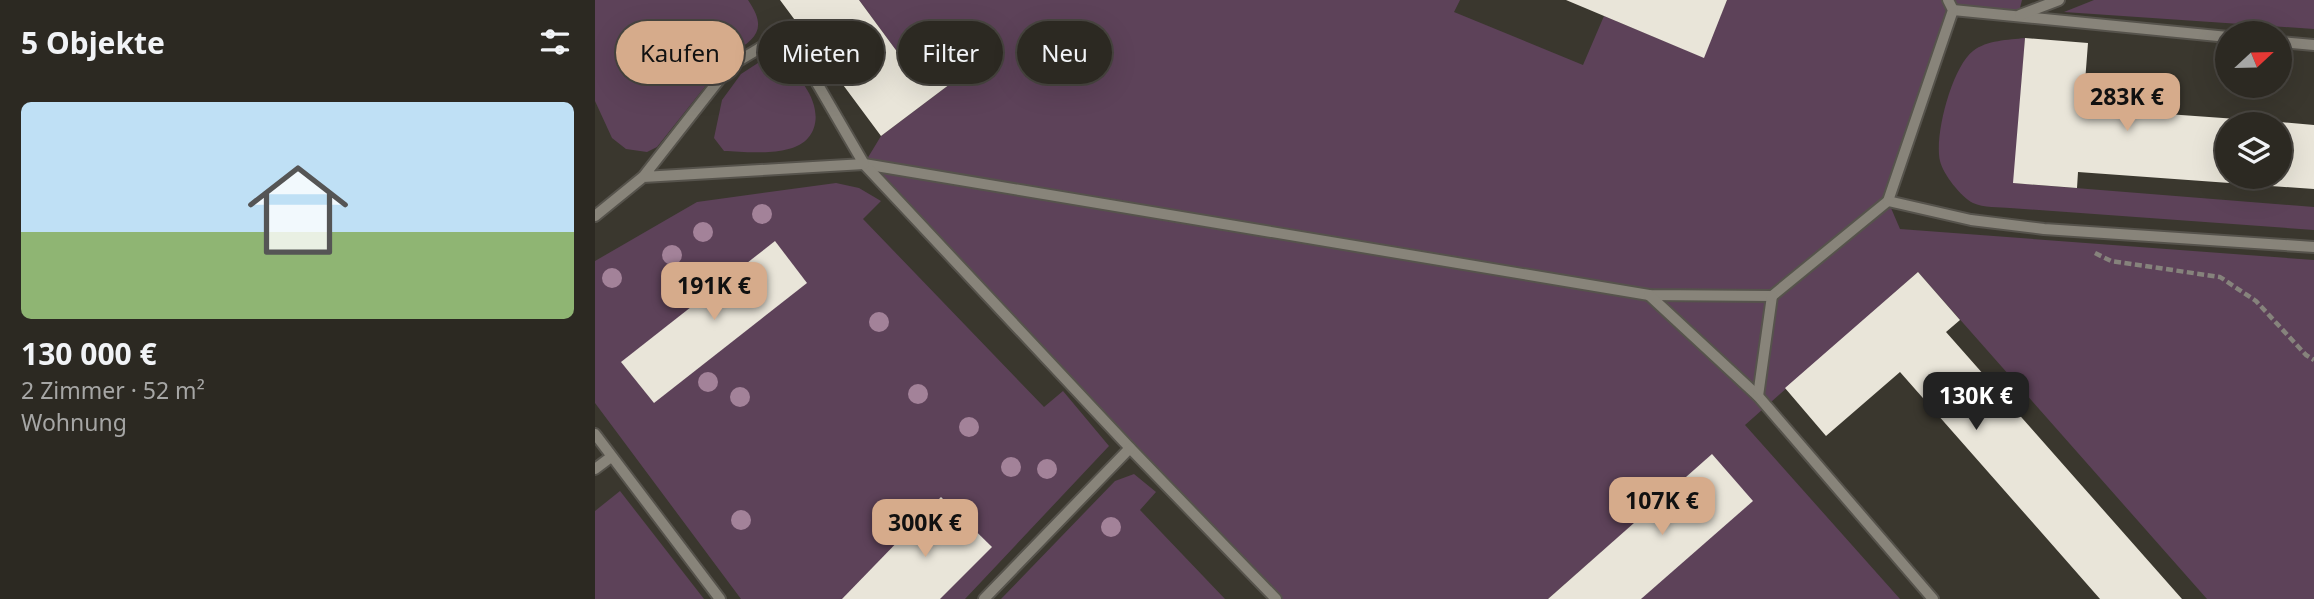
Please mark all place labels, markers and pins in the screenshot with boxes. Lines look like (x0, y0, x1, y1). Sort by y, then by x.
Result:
pin: 283K € (2070, 74, 2184, 133)
pin: 191K € (657, 262, 771, 322)
pin: 130K € (1919, 372, 2033, 432)
pin: 107K € (1605, 477, 1719, 537)
pin: 300K € (868, 500, 982, 559)

